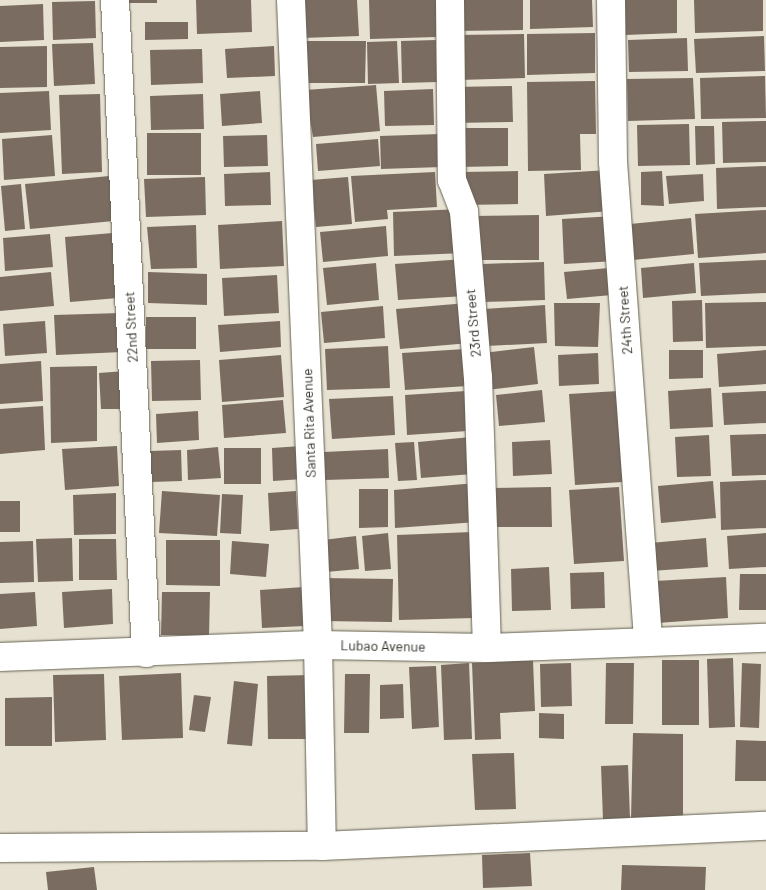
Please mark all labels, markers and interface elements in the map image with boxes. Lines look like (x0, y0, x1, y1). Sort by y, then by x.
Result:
street label: 24th Street (614, 285, 636, 355)
street label: 23rd Street (462, 288, 484, 358)
street label: 22nd Street (121, 291, 141, 363)
street label: Santa Rita Avenue (299, 368, 319, 478)
street label: Lubao Avenue (340, 637, 426, 655)

